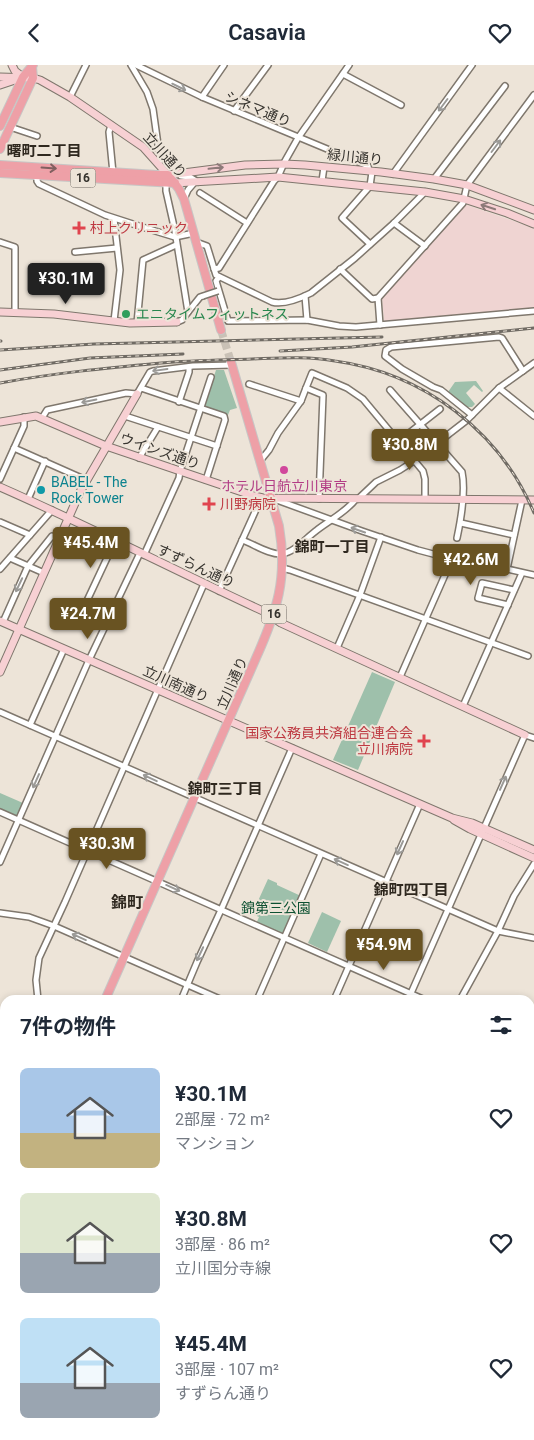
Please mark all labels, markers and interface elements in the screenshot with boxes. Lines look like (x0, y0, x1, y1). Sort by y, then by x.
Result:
icon: back (20, 19, 48, 47)
icon: heart (486, 19, 514, 47)
text: Casavia (228, 20, 306, 45)
one-way arrow (172, 82, 187, 92)
street label: シネマ通り (223, 88, 293, 130)
one-way arrow (438, 98, 449, 111)
street label: 立川通り (140, 129, 190, 181)
one-way arrow (491, 140, 502, 153)
district label: 曙町二丁目 (6, 142, 82, 160)
street label: 緑川通り (326, 146, 384, 168)
one-way arrow (40, 163, 56, 173)
one-way arrow (208, 163, 224, 173)
road number: 16 (70, 169, 96, 187)
one-way arrow (481, 202, 496, 211)
place label: 村上クリニック (90, 220, 188, 236)
marker: 村上クリニック (72, 221, 86, 235)
pin: ¥30.1M (25, 263, 107, 305)
text: ¥30.1M (39, 269, 93, 288)
place label: エニタイムフィットネス (136, 306, 289, 322)
marker: エニタイムフィットネス (120, 308, 132, 320)
one-way arrow (152, 366, 168, 376)
one-way arrow (82, 397, 98, 406)
pin: ¥30.8M (369, 429, 451, 471)
street label: ウインズ通り (118, 430, 202, 472)
text: ¥30.8M (383, 435, 437, 454)
marker: ホテル日航立川東京 (278, 464, 290, 476)
place label: BABEL - The Rock Tower (51, 474, 127, 506)
place label: ホテル日航立川東京 (221, 478, 347, 494)
marker: BABEL - The Rock Tower (35, 484, 47, 496)
place label: 川野病院 (220, 496, 276, 512)
marker: 川野病院 (202, 497, 216, 511)
one-way arrow (351, 525, 366, 534)
pin: ¥45.4M (50, 527, 132, 569)
text: ¥45.4M (64, 533, 118, 552)
district label: 錦町一丁目 (294, 538, 370, 556)
street label: すずらん通り (155, 541, 237, 591)
pin: ¥42.6M (430, 543, 512, 586)
text: ¥42.6M (444, 550, 498, 569)
one-way arrow (14, 577, 24, 592)
pin: ¥24.7M (47, 597, 129, 640)
text: ¥24.7M (61, 604, 115, 623)
road number: 16 (262, 605, 286, 623)
street label: 立川通り (213, 654, 251, 712)
street label: 立川南通り (141, 662, 211, 706)
place label: 国家公務員共済組合連合会 立川病院 (245, 725, 413, 757)
marker: 国家公務員共済組合連合会 立川病院 (417, 734, 431, 748)
one-way arrow (143, 772, 158, 782)
one-way arrow (30, 773, 40, 788)
one-way arrow (499, 776, 509, 791)
district label: 錦町三丁目 (187, 780, 263, 798)
pin: ¥30.3M (66, 827, 148, 870)
text: ¥30.3M (80, 834, 134, 853)
one-way arrow (394, 840, 404, 855)
one-way arrow (334, 857, 349, 867)
district label: 錦町四丁目 (373, 881, 449, 899)
one-way arrow (165, 884, 180, 894)
district label: 錦町 (111, 893, 143, 912)
park label: 錦第三公園 (241, 900, 311, 916)
pin: ¥54.9M (343, 929, 425, 971)
one-way arrow (72, 932, 87, 942)
text: ¥54.9M (357, 935, 411, 954)
one-way arrow (195, 946, 205, 961)
icon: filters (487, 1011, 515, 1039)
text: 7件の物件 (20, 1015, 116, 1039)
text: ¥30.1M (175, 1082, 247, 1106)
icon: home (60, 1088, 120, 1148)
icon: heart (487, 1104, 515, 1132)
text: 2部屋 · 72 m² (175, 1110, 270, 1129)
text: マンション (175, 1134, 255, 1153)
text: ¥30.8M (175, 1207, 247, 1231)
icon: home (60, 1213, 120, 1273)
icon: heart (487, 1229, 515, 1257)
text: 3部屋 · 86 m² (175, 1235, 270, 1254)
text: 立川国分寺線 (175, 1259, 271, 1278)
text: ¥45.4M (175, 1332, 247, 1356)
icon: home (60, 1338, 120, 1398)
icon: heart (487, 1354, 515, 1382)
text: 3部屋 · 107 m² (175, 1360, 279, 1379)
text: すずらん通り (175, 1384, 271, 1403)

